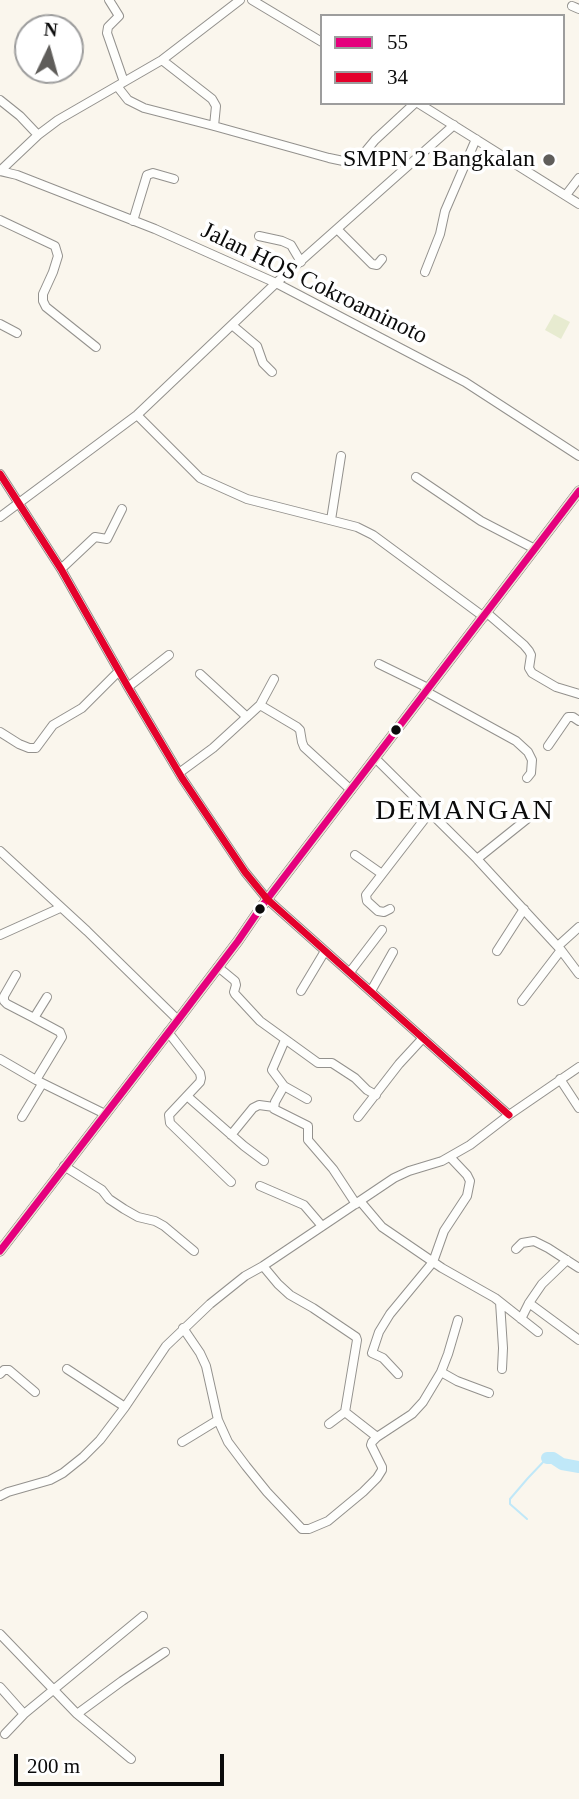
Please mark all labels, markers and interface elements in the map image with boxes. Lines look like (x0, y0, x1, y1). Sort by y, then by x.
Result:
north arrow (14, 14, 84, 84)
legend (320, 14, 565, 105)
text: N (43, 19, 58, 41)
text: 55 (387, 30, 408, 54)
text: 34 (387, 65, 408, 89)
place label: SMPN 2 Bangkalan (343, 146, 535, 174)
marker: SMPN 2 Bangkalan (541, 152, 557, 168)
street label: Jalan HOS Cokroaminoto (196, 217, 432, 351)
unlabelled marker (389, 723, 403, 737)
district label: DEMANGAN (376, 795, 554, 829)
unlabelled marker (253, 902, 267, 916)
scale bar (18, 1740, 228, 1784)
text: 200 m (27, 1754, 80, 1778)

